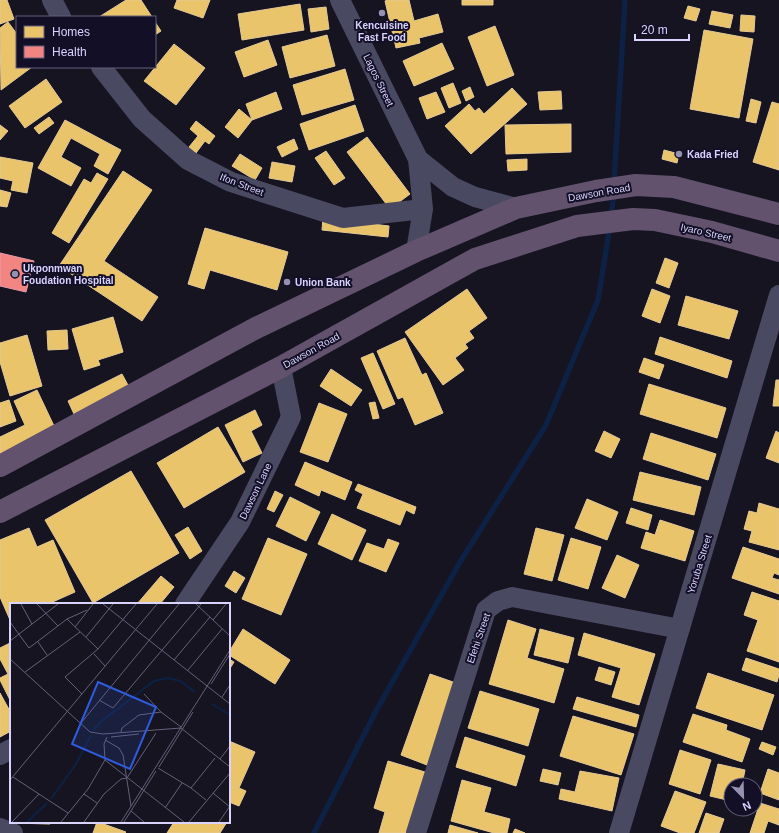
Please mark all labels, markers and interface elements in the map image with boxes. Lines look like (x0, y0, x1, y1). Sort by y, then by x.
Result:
marker: Kencuisine Fast Food (377, 8, 387, 18)
legend (16, 16, 156, 68)
scale bar (635, 16, 689, 42)
place label: Kencuisine Fast Food (355, 20, 409, 43)
text: 20 m (641, 23, 668, 37)
text: Homes (52, 25, 90, 39)
text: Health (52, 45, 87, 59)
street label: Lagos Street (361, 52, 396, 108)
marker: Kada Fried (674, 149, 684, 159)
place label: Kada Fried (687, 149, 739, 160)
street label: Ifon Street (218, 171, 266, 198)
street label: Dawson Road (567, 182, 631, 203)
street label: Iyaro Street (679, 221, 733, 244)
place label: Ukponmwan Foudation Hospital (23, 263, 114, 286)
marker: Ukponmwan Foudation Hospital (10, 269, 20, 279)
marker: Union Bank (282, 277, 292, 287)
place label: Union Bank (295, 277, 351, 288)
street label: Dawson Road (281, 330, 341, 370)
street label: Dawson Lane (237, 461, 274, 521)
street label: Yoruba Street (685, 533, 714, 595)
inset map (10, 603, 230, 823)
street label: Efehi Street (465, 611, 492, 665)
north arrow (723, 777, 763, 817)
text: N (741, 799, 753, 813)

